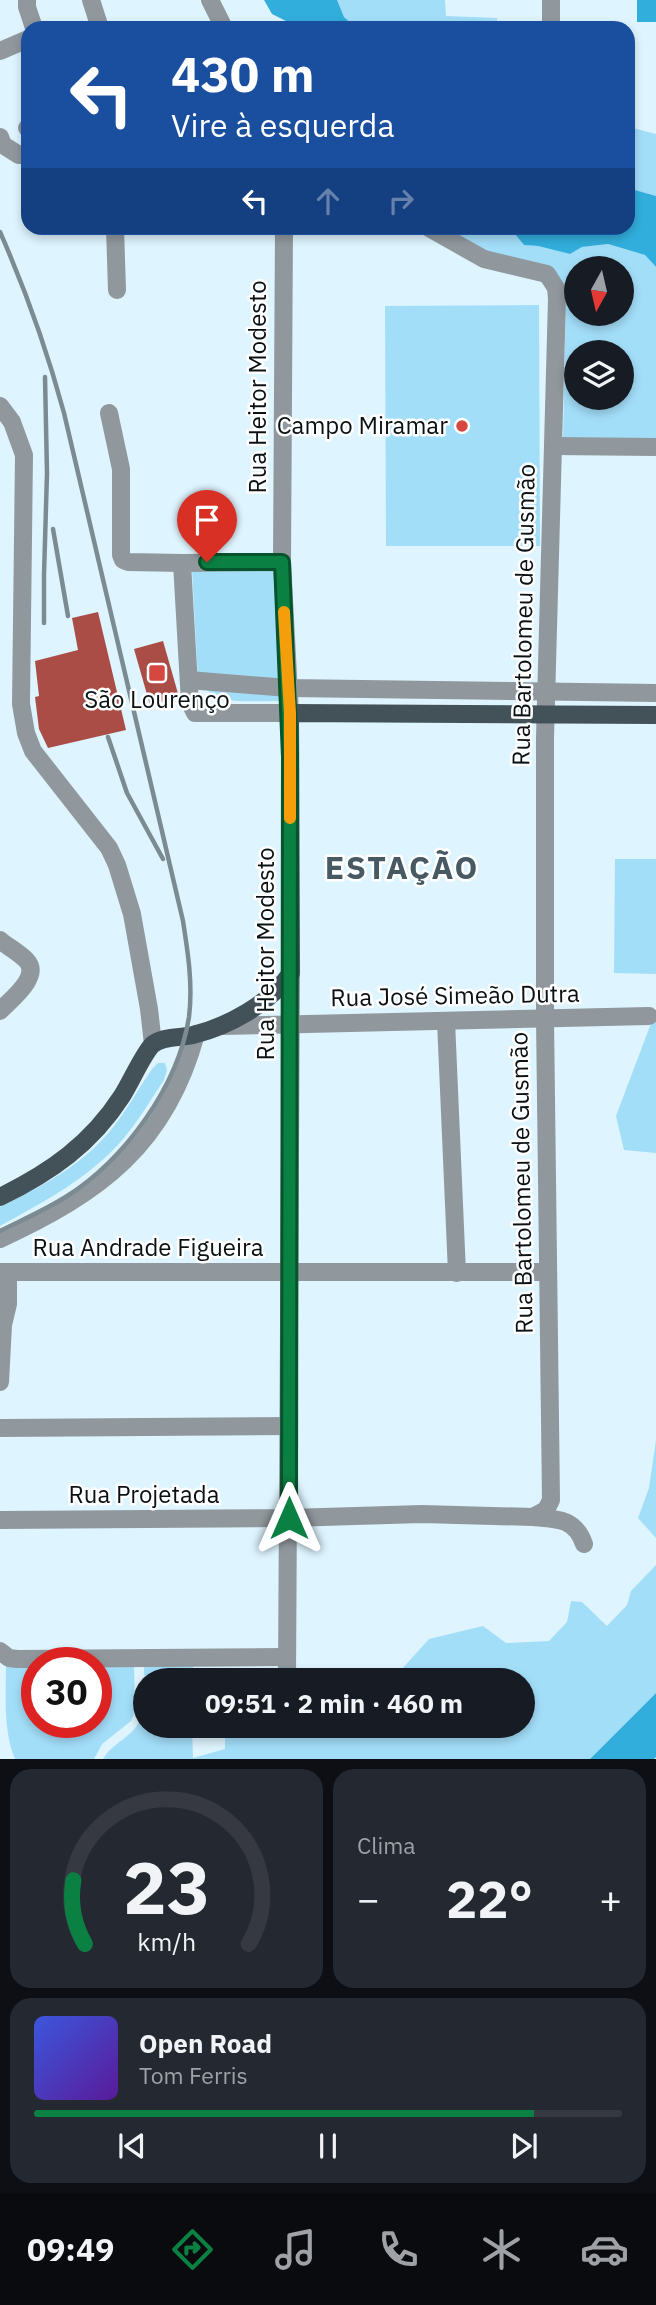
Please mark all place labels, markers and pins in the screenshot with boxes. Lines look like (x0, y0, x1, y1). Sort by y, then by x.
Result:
place label: Campo Miramar (277, 409, 448, 441)
marker: Campo Miramar (454, 418, 470, 434)
pin (177, 490, 237, 562)
marker: São Lourenço (147, 663, 167, 683)
place label: São Lourenço (84, 683, 230, 715)

